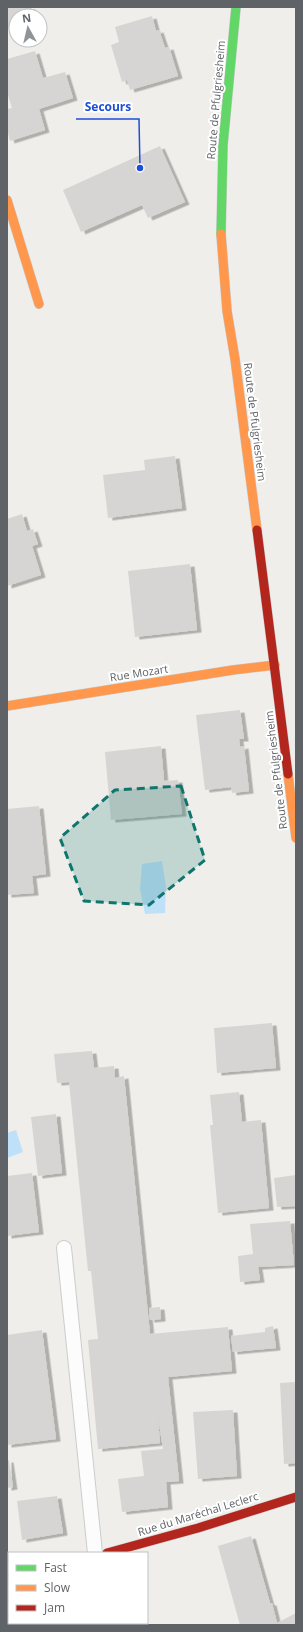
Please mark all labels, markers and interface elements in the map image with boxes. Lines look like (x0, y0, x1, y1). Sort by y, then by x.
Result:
north arrow (8, 8, 48, 48)
text: N (21, 10, 32, 26)
street label: Route de Pfulgriesheim (203, 40, 228, 160)
callout: Secours (76, 95, 139, 119)
text: Secours (85, 98, 131, 115)
street label: Route de Pfulgriesheim (241, 362, 270, 482)
street label: Rue Mozart (109, 660, 169, 685)
street label: Route de Pfulgriesheim (261, 710, 290, 830)
street label: Rue du Maréchal Leclerc (136, 1488, 260, 1539)
legend (8, 1552, 148, 1624)
text: Fast (44, 1559, 67, 1576)
text: Slow (44, 1579, 71, 1596)
text: Jam (43, 1599, 65, 1616)

